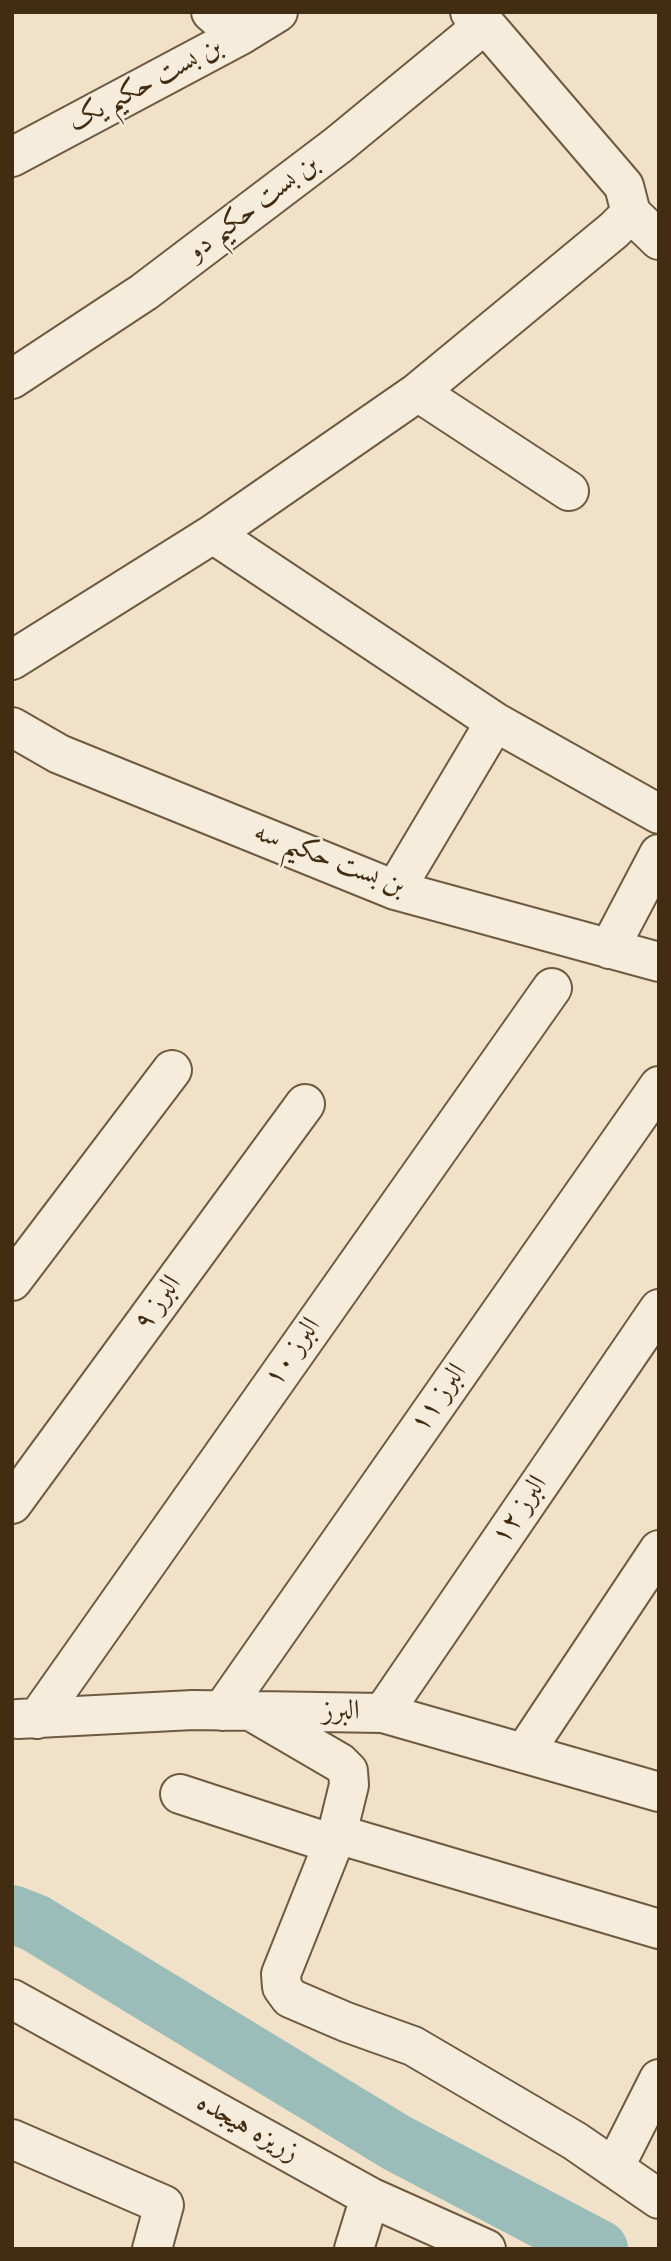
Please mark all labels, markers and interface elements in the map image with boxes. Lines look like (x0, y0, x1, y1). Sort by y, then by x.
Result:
street label: بن بست حکیم یک (63, 31, 229, 141)
street label: بن بست حکیم دو (181, 149, 327, 269)
street label: بن بست حکیم سه (249, 817, 409, 905)
street label: البرز ۹ (128, 1270, 190, 1338)
street label: البرز ۱۰ (258, 1312, 330, 1394)
street label: البرز ۱۱ (404, 1358, 476, 1440)
street label: البرز ۱۲ (486, 1470, 556, 1552)
street label: البرز (322, 1696, 360, 1730)
street label: زریزه هیجده (190, 2087, 304, 2171)

